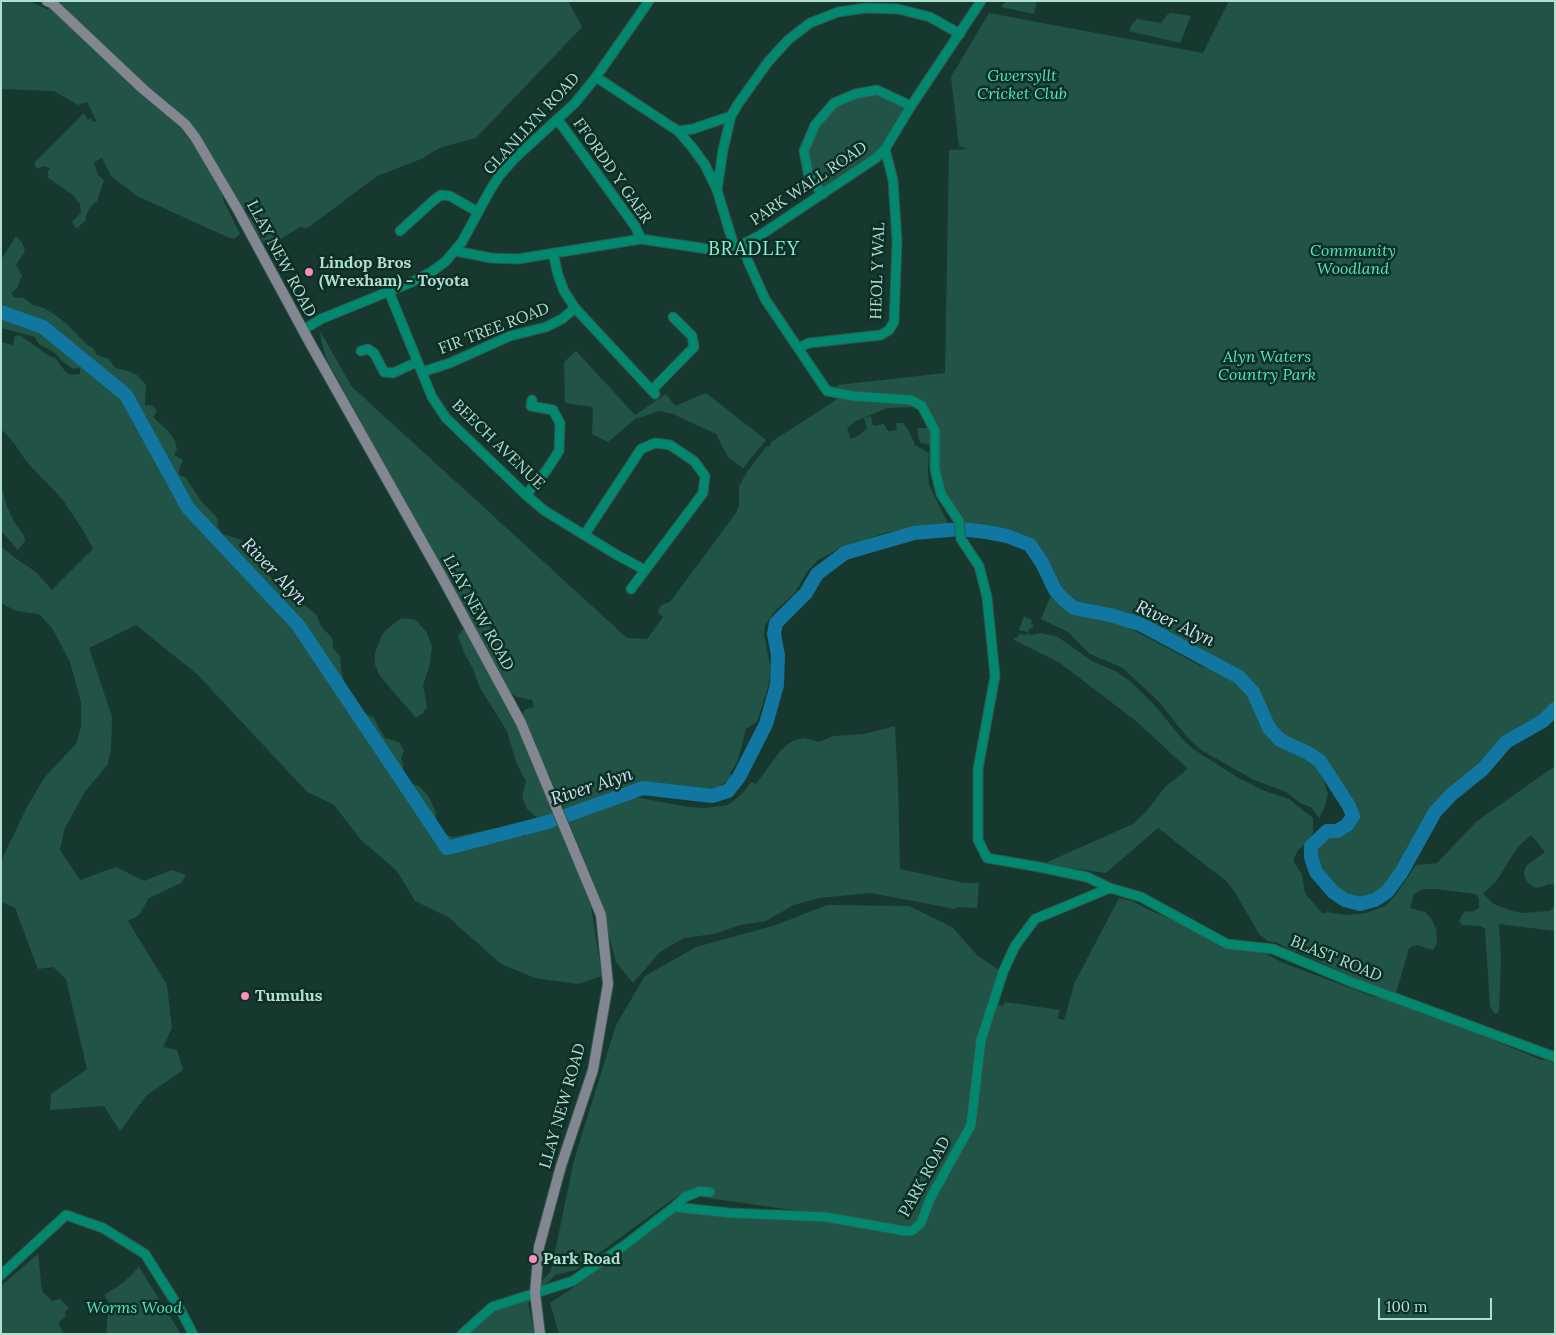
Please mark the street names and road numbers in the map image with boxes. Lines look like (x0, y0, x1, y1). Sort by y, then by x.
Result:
street label: GLANLLYN ROAD (480, 69, 584, 179)
street label: FFORDD Y GAER (568, 115, 656, 227)
street label: PARK WALL ROAD (747, 138, 871, 230)
street label: LLAY NEW ROAD (242, 197, 320, 321)
street label: HEOL Y WAL (867, 222, 889, 320)
street label: FIR TREE ROAD (436, 299, 552, 359)
street label: BEECH AVENUE (448, 396, 548, 494)
street label: LLAY NEW ROAD (438, 552, 518, 674)
street label: BLAST ROAD (1287, 932, 1385, 986)
street label: LLAY NEW ROAD (536, 1041, 590, 1171)
street label: PARK ROAD (895, 1133, 955, 1221)

